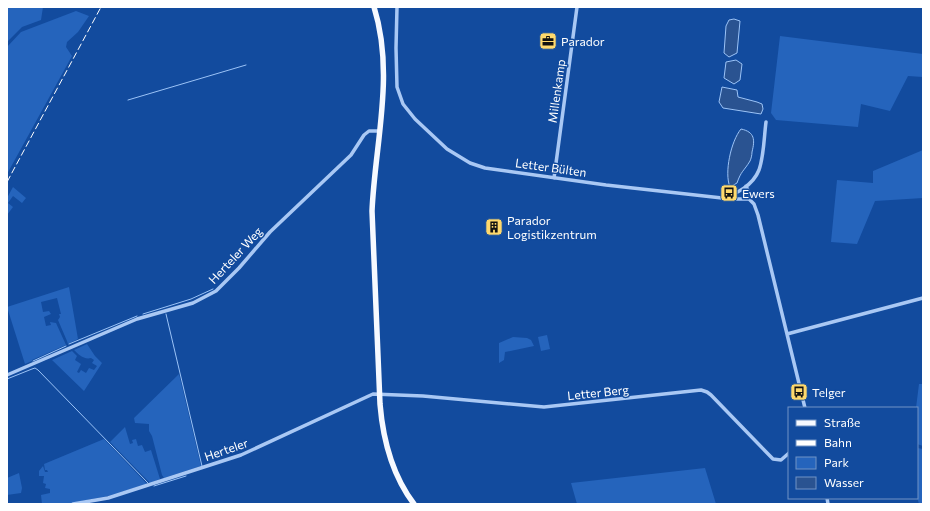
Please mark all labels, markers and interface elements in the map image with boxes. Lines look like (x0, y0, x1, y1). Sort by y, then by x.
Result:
office icon: Parador (538, 31, 558, 51)
place label: Parador (561, 34, 605, 48)
street label: Millenkamp (545, 58, 567, 124)
street label: Letter Bülten (514, 155, 588, 179)
bus stop icon: Ewers (719, 183, 739, 203)
place label: Ewers (742, 186, 775, 200)
place label: Parador Logistikzentrum (507, 213, 597, 241)
building icon: Parador Logistikzentrum (484, 217, 504, 237)
street label: Herteler Weg (205, 224, 265, 286)
street label: Letter Berg (567, 382, 630, 402)
bus stop icon: Telger (789, 382, 809, 402)
place label: Telger (812, 385, 846, 399)
legend (788, 407, 918, 499)
text: Straße (824, 415, 860, 429)
street label: Herteler (202, 435, 250, 463)
text: Bahn (824, 435, 852, 449)
text: Park (824, 455, 850, 469)
text: Wasser (824, 475, 864, 489)

